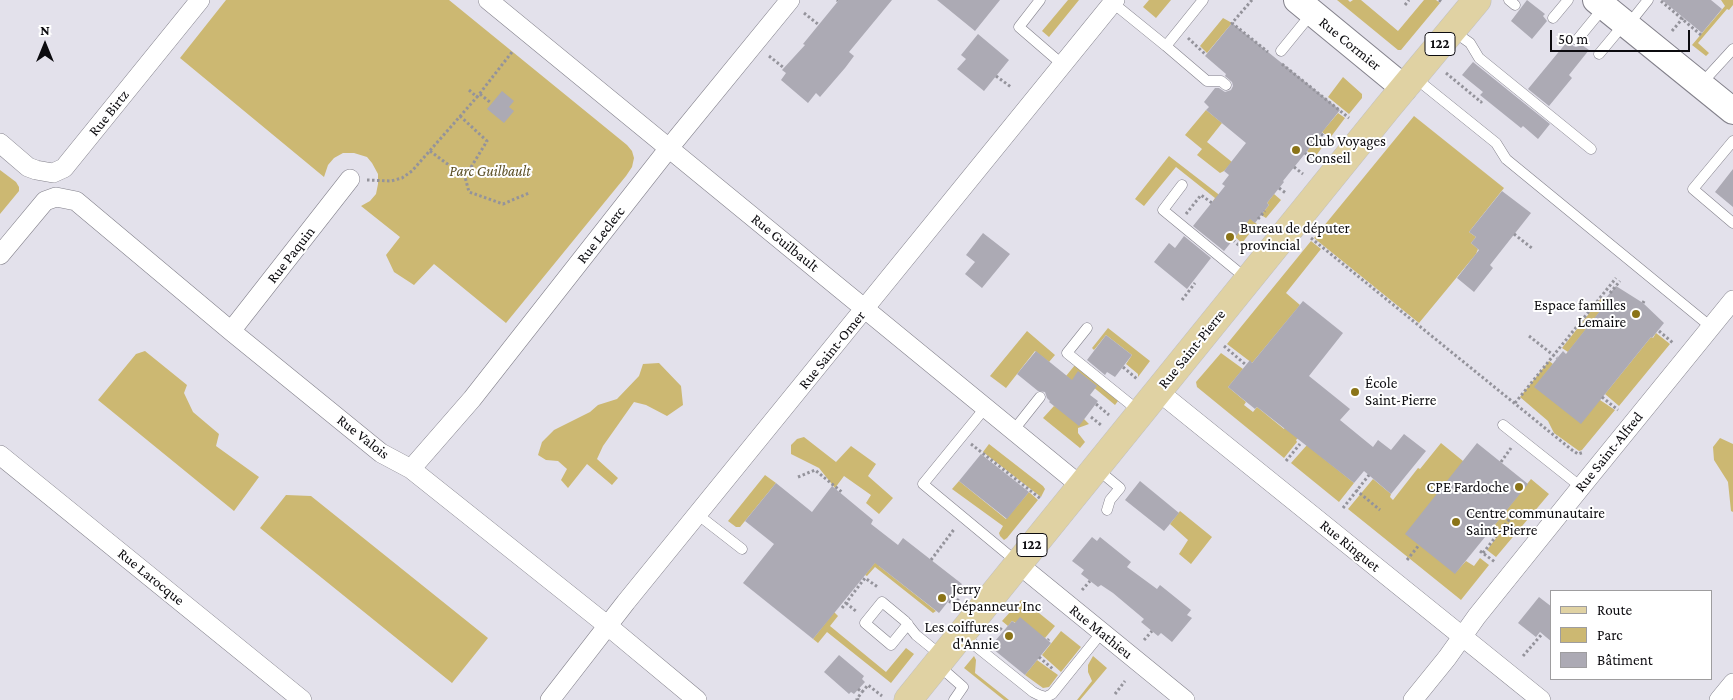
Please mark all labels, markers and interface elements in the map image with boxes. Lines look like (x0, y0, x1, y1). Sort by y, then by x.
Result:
street label: Rue Cormier (1315, 13, 1385, 75)
north arrow (20, 20, 70, 70)
scale bar (1553, 20, 1693, 52)
text: N (40, 22, 50, 38)
text: 50 m (1558, 31, 1588, 47)
road number: 122 (1425, 33, 1455, 56)
street label: Rue Birtz (85, 86, 133, 140)
place label: Club Voyages Conseil (1306, 132, 1386, 167)
marker: Club Voyages Conseil (1290, 144, 1302, 156)
park label: Parc Guilbault (449, 162, 531, 180)
street label: Rue Leclerc (573, 203, 629, 267)
street label: Rue Guilbault (747, 210, 823, 276)
place label: Bureau de députer provincial (1240, 219, 1350, 254)
street label: Rue Paquin (263, 223, 319, 287)
marker: Bureau de députer provincial (1224, 231, 1236, 243)
place label: Espace familles Lemaire (1534, 296, 1626, 331)
street label: Rue Saint-Pierre (1155, 306, 1229, 392)
street label: Rue Saint-Omer (795, 307, 869, 393)
marker: Espace familles Lemaire (1630, 308, 1642, 320)
place label: École Saint-Pierre (1365, 374, 1436, 409)
marker: École Saint-Pierre (1349, 386, 1361, 398)
street label: Rue Saint-Alfred (1571, 408, 1647, 496)
street label: Rue Valois (333, 411, 393, 463)
place label: CPE Fardoche (1427, 478, 1509, 496)
marker: CPE Fardoche (1513, 481, 1525, 493)
place label: Centre communautaire Saint-Pierre (1466, 504, 1605, 539)
street label: Rue Ringuet (1316, 516, 1384, 576)
marker: Centre communautaire Saint-Pierre (1450, 516, 1462, 528)
road number: 122 (1017, 534, 1047, 556)
street label: Rue Larocque (114, 545, 188, 609)
place label: Jerry Dépanneur Inc (952, 580, 1041, 615)
legend (1550, 590, 1713, 680)
marker: Jerry Dépanneur Inc (936, 592, 948, 604)
street label: Rue Mathieu (1066, 601, 1136, 663)
text: Route (1597, 602, 1632, 618)
place label: Les coiffures d'Annie (924, 618, 999, 653)
text: Parc (1597, 627, 1623, 643)
marker: Les coiffures d'Annie (1003, 630, 1015, 642)
text: Bâtiment (1597, 652, 1653, 668)

